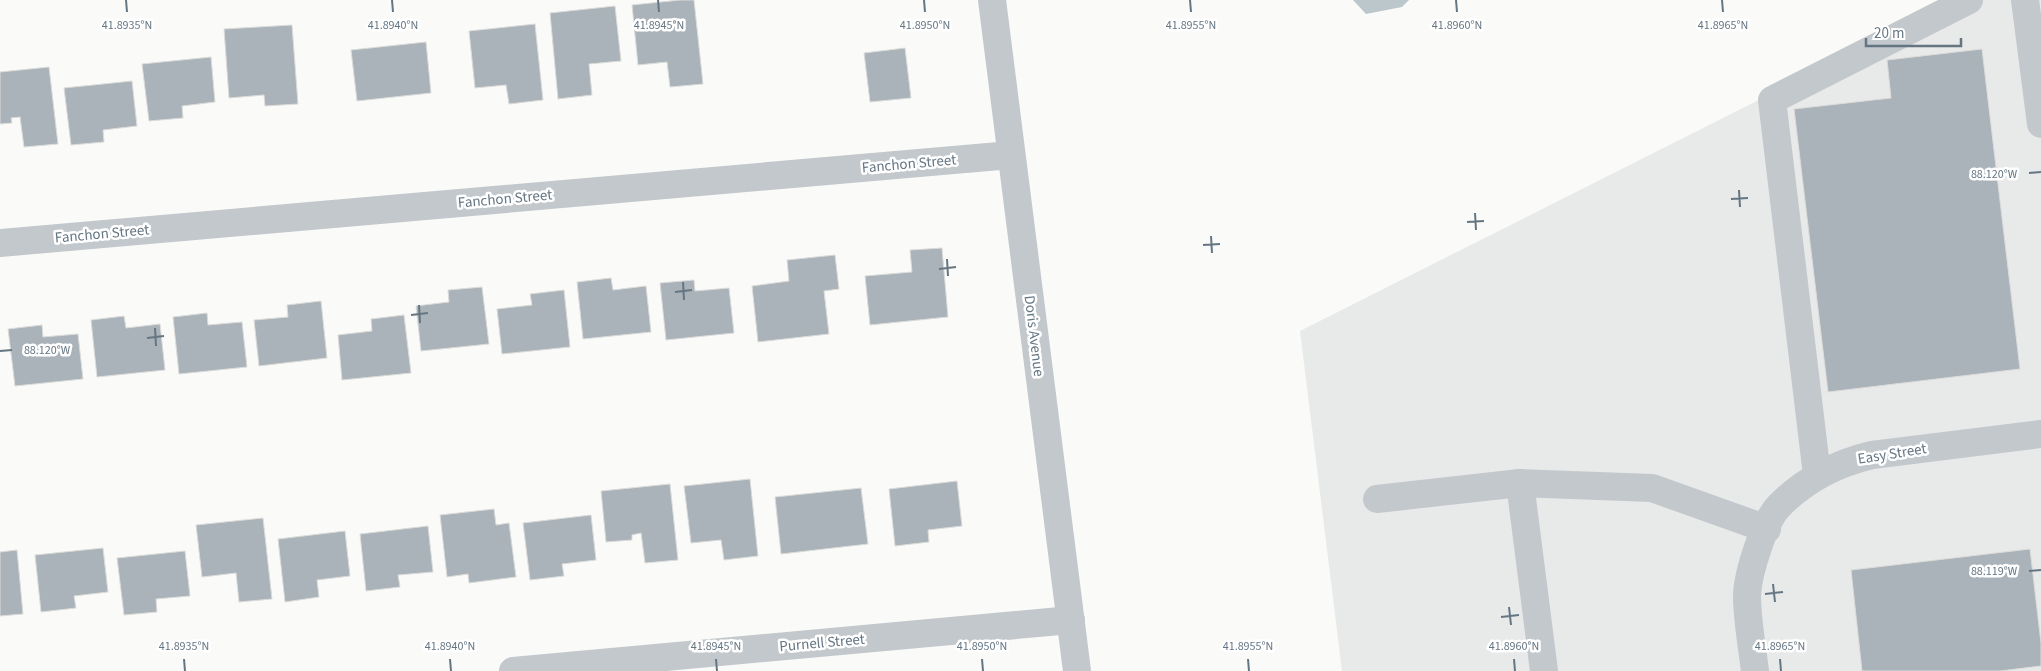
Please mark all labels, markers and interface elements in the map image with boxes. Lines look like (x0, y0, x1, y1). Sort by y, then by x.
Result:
scale bar (1866, 15, 1961, 47)
text: 41.8935°N (102, 17, 152, 34)
text: 41.8940°N (368, 17, 418, 34)
text: 41.8945°N (634, 17, 684, 34)
text: 41.8950°N (900, 17, 950, 34)
text: 41.8955°N (1166, 17, 1216, 34)
text: 41.8960°N (1432, 17, 1482, 34)
text: 41.8965°N (1698, 17, 1748, 34)
text: 20 m (1874, 23, 1904, 44)
street label: Fanchon Street (861, 149, 957, 179)
text: 88.120°W (1971, 166, 2018, 183)
street label: Fanchon Street (457, 184, 553, 214)
street label: Fanchon Street (54, 219, 150, 249)
street label: Doris Avenue (1019, 294, 1049, 378)
text: 88.120°W (24, 342, 71, 359)
street label: Easy Street (1856, 438, 1928, 470)
text: 88.119°W (1971, 563, 2018, 580)
street label: Purnell Street (778, 629, 866, 657)
text: 41.8935°N (159, 638, 209, 655)
text: 41.8940°N (425, 638, 475, 655)
text: 41.8945°N (691, 638, 741, 655)
text: 41.8950°N (957, 638, 1007, 655)
text: 41.8955°N (1223, 638, 1273, 655)
text: 41.8960°N (1489, 638, 1539, 655)
text: 41.8965°N (1755, 638, 1805, 655)

